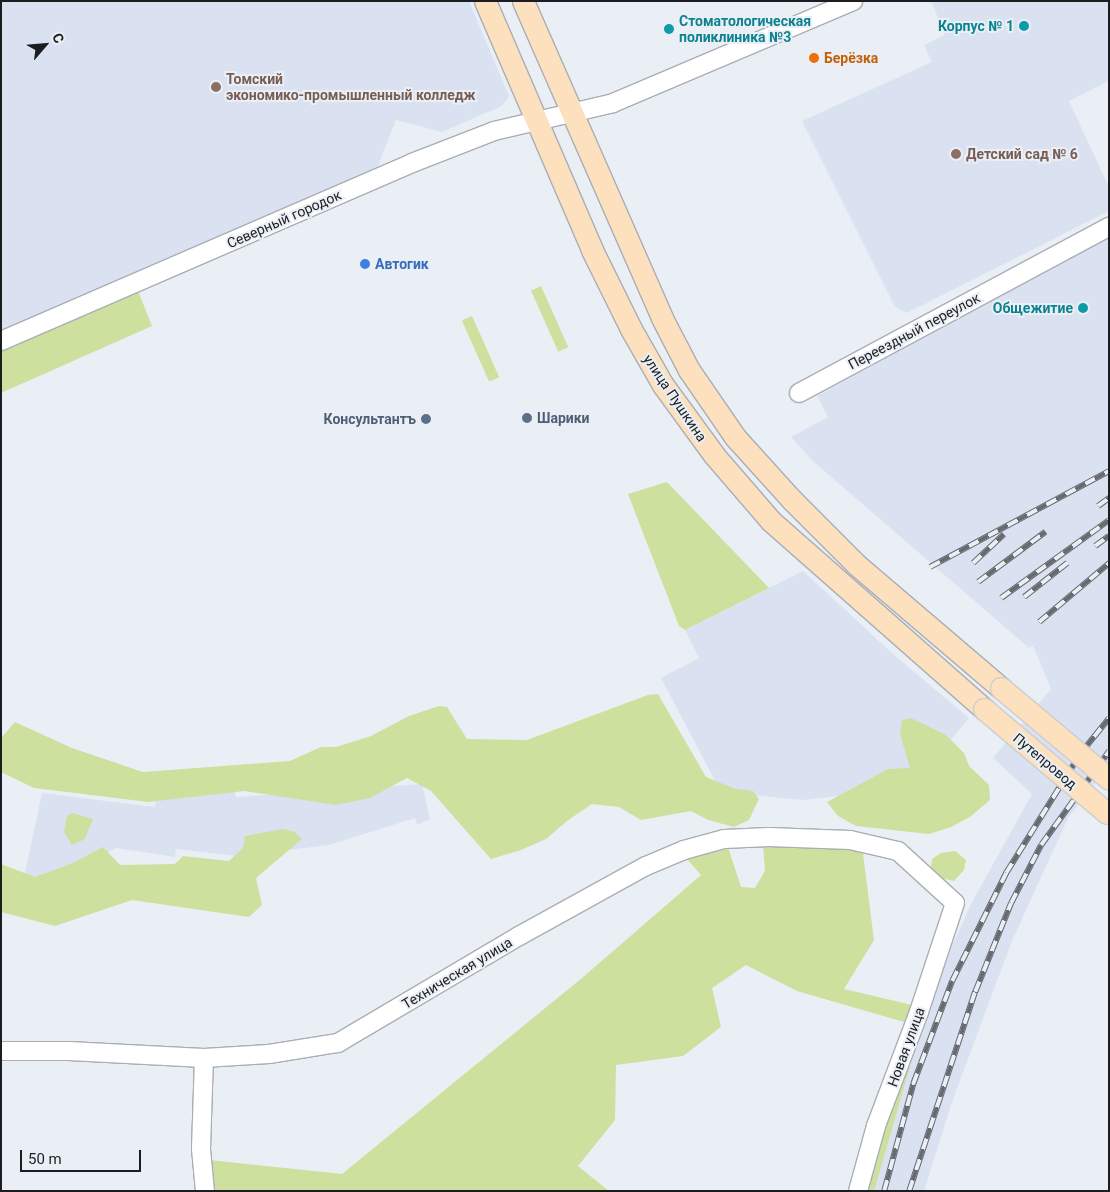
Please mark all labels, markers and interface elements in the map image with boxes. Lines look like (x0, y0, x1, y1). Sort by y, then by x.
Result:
place label: Стоматологическая поликлиника №3 (679, 13, 811, 46)
place label: Корпус № 1 (938, 18, 1014, 34)
north arrow (20, 20, 70, 70)
marker: Корпус № 1 (1018, 20, 1030, 32)
marker: Стоматологическая поликлиника №3 (663, 23, 675, 35)
text: С (49, 30, 68, 46)
place label: Берёзка (824, 50, 878, 66)
marker: Берёзка (808, 52, 820, 64)
place label: Томский экономико-промышленный колледж (226, 71, 476, 104)
marker: Томский экономико-промышленный колледж (210, 81, 222, 93)
place label: Детский сад № 6 (966, 146, 1078, 162)
marker: Детский сад № 6 (950, 148, 962, 160)
street label: Северный городок (224, 186, 344, 252)
place label: Автогик (375, 256, 429, 272)
marker: Автогик (359, 258, 371, 270)
street label: Переездный переулок (845, 289, 983, 373)
place label: Общежитие (993, 300, 1073, 316)
marker: Общежитие (1077, 302, 1089, 314)
street label: улица Пушкина (640, 351, 710, 445)
place label: Шарики (537, 410, 590, 426)
place label: Консультантъ (324, 411, 416, 427)
marker: Шарики (521, 412, 533, 424)
marker: Консультантъ (420, 413, 432, 425)
street label: Путепровод (1010, 729, 1080, 793)
street label: Техническая улица (399, 934, 515, 1012)
street label: Новая улица (884, 1005, 928, 1089)
scale bar (22, 1140, 144, 1172)
text: 50 m (28, 1150, 62, 1168)

